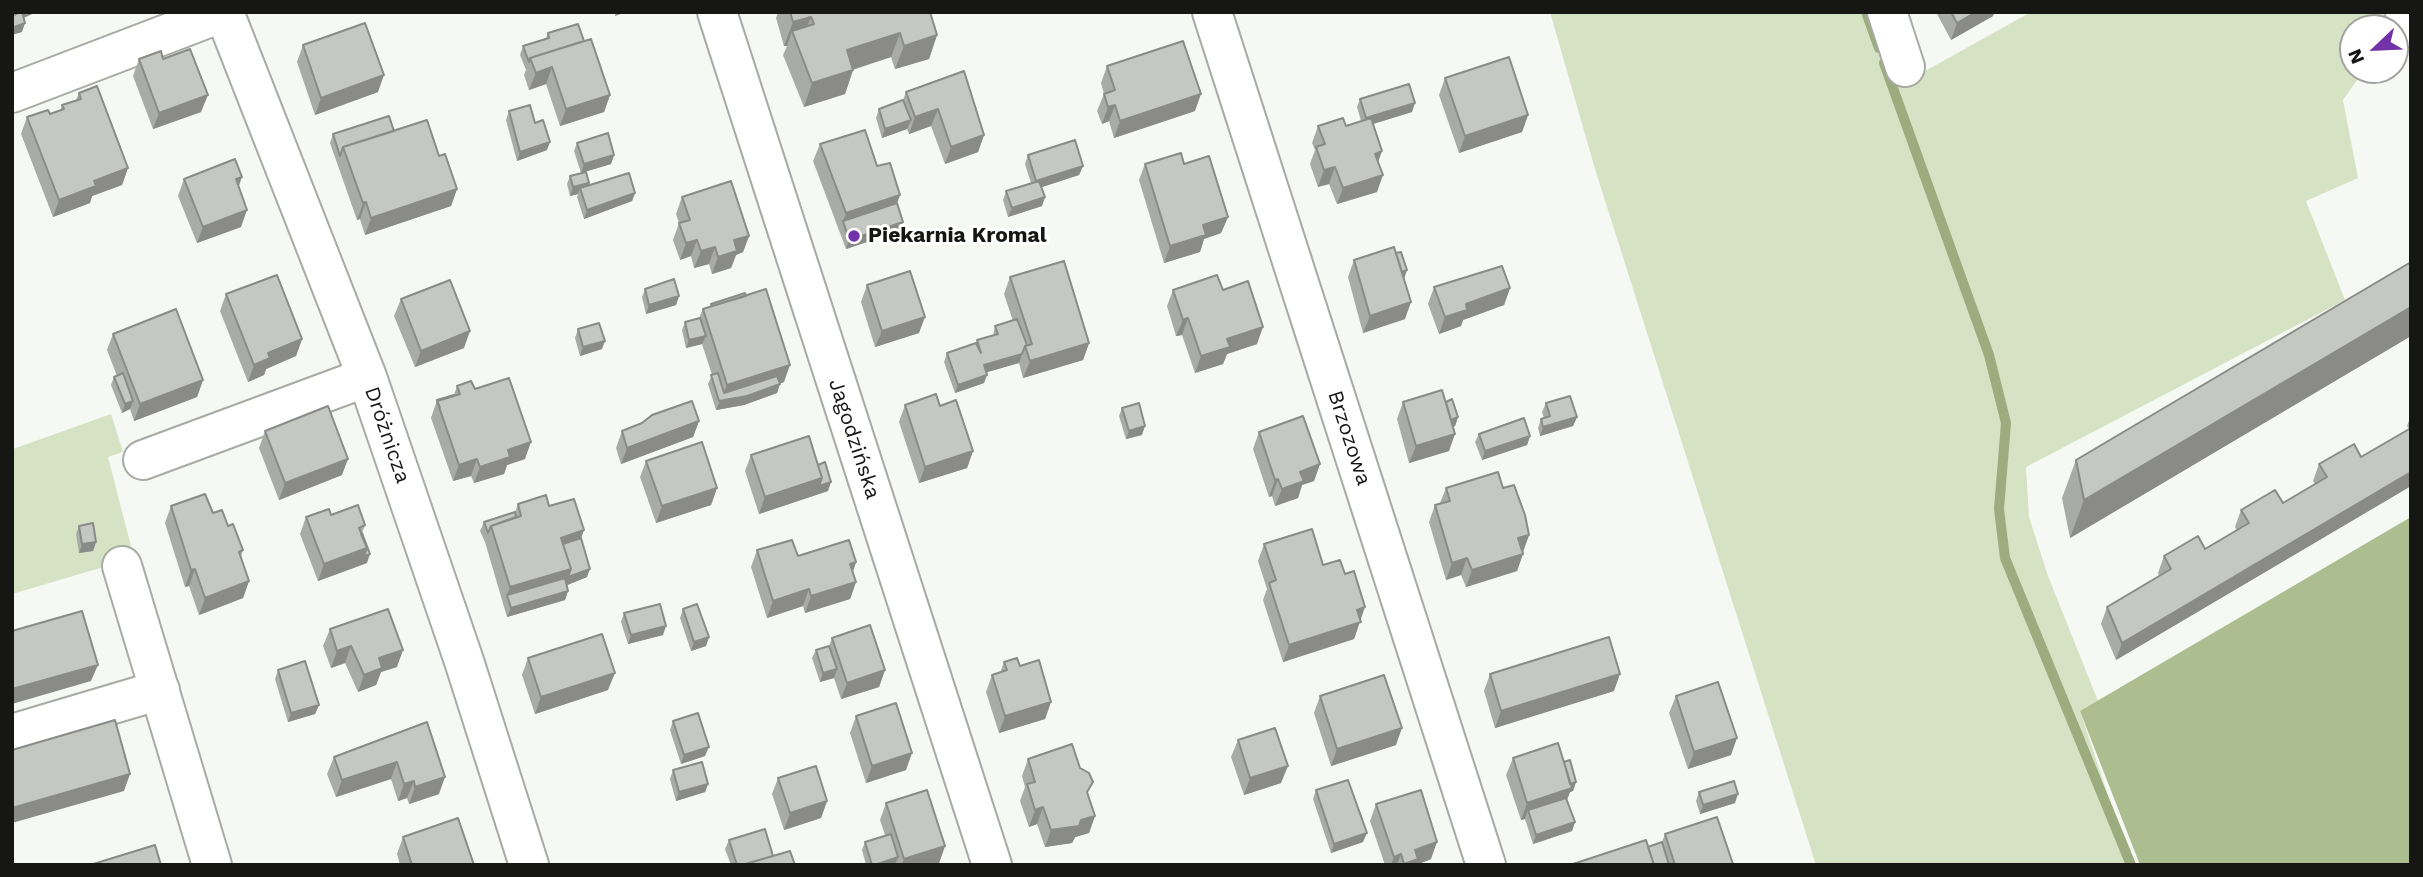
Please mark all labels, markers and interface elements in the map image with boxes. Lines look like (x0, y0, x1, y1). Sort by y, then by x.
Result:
north arrow (2339, 14, 2409, 84)
text: N (2343, 46, 2369, 68)
place label: Piekarnia Kromal (868, 223, 1047, 249)
marker: Piekarnia Kromal (846, 228, 862, 244)
street label: Jagodzińska (823, 376, 885, 502)
street label: Dróżnicza (359, 383, 415, 487)
street label: Brzozowa (1322, 387, 1376, 489)

